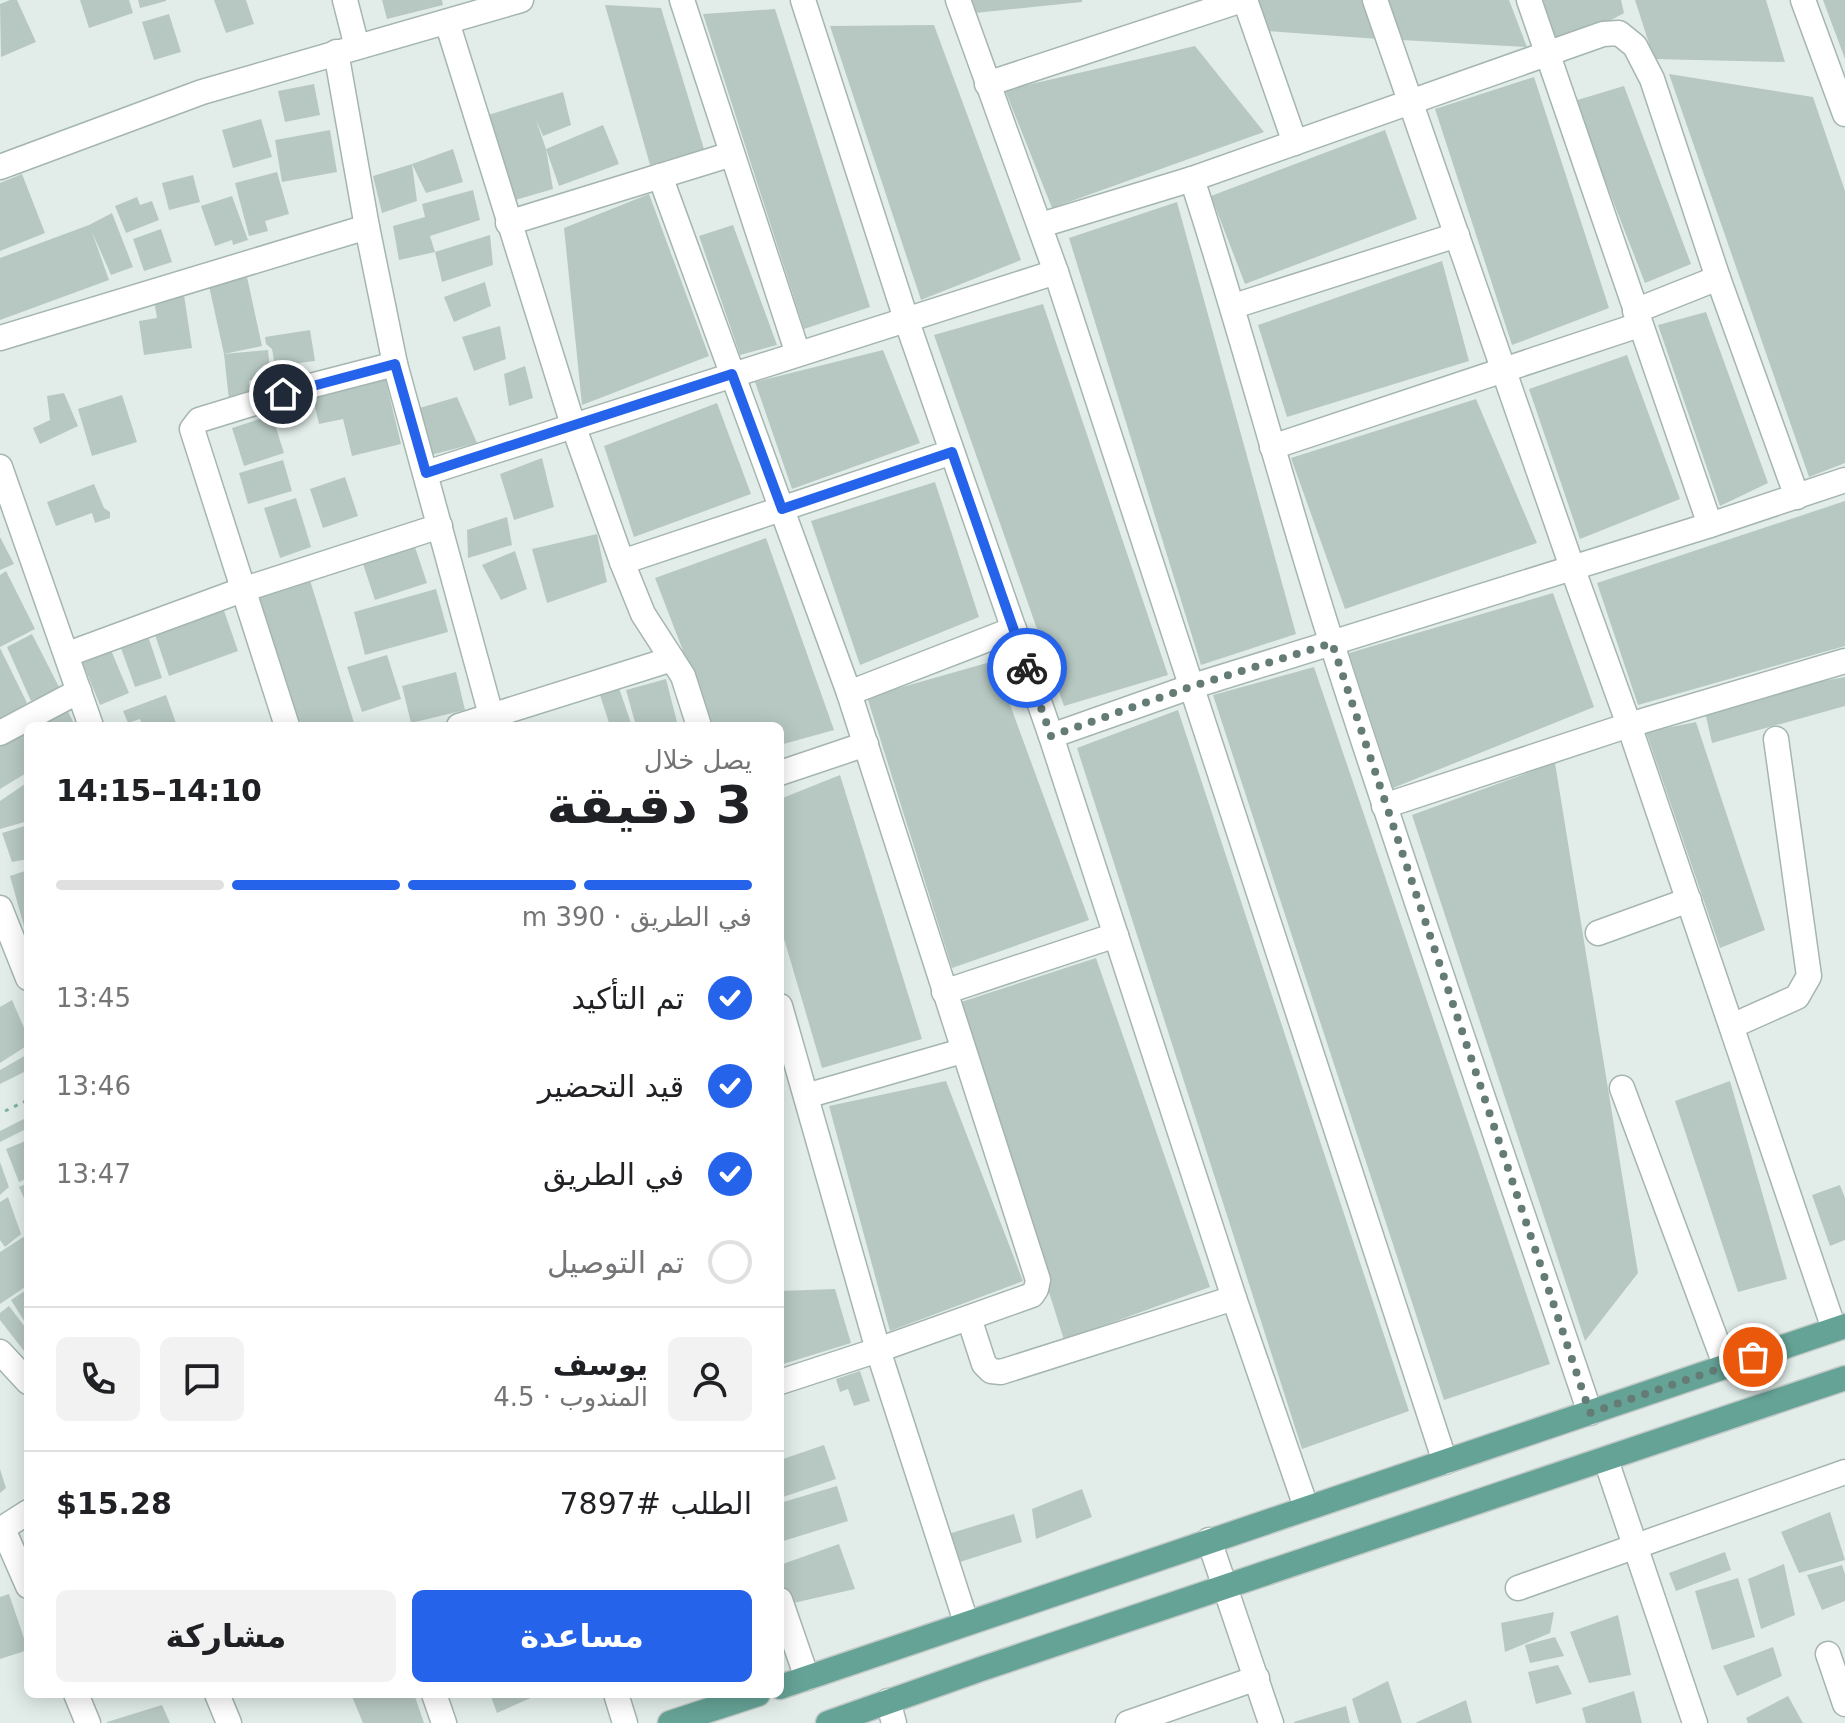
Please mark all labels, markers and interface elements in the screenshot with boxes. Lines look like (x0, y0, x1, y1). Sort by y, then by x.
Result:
pin (249, 360, 317, 428)
icon: home (261, 372, 305, 416)
courier (987, 628, 1067, 708)
icon: bike (1005, 646, 1049, 690)
text: يصل خلال (644, 745, 752, 775)
text: 14:10–14:15 (56, 773, 262, 808)
text: 3 دقيقة (547, 775, 752, 835)
text: في الطريق · 390 m (522, 902, 752, 932)
icon: check (708, 976, 752, 1020)
text: تم التأكيد (571, 981, 684, 1016)
text: 13:45 (56, 983, 131, 1013)
icon: check (708, 1064, 752, 1108)
text: قيد التحضير (538, 1069, 684, 1104)
text: 13:46 (56, 1071, 131, 1101)
icon: check (708, 1152, 752, 1196)
text: في الطريق (543, 1157, 684, 1192)
text: 13:47 (56, 1159, 131, 1189)
text: تم التوصيل (547, 1245, 684, 1280)
pin (1719, 1323, 1787, 1391)
icon: bag (1731, 1335, 1775, 1379)
button: phone (56, 1337, 140, 1421)
button: chat (160, 1337, 244, 1421)
button: person (668, 1337, 752, 1421)
text: يوسف (553, 1347, 648, 1382)
text: المندوب · 4.5 (493, 1382, 648, 1412)
text: $15.28 (56, 1486, 172, 1521)
text: الطلب #7897 (559, 1486, 752, 1521)
button: مشاركة (56, 1590, 396, 1682)
button: مساعدة (412, 1590, 752, 1682)

